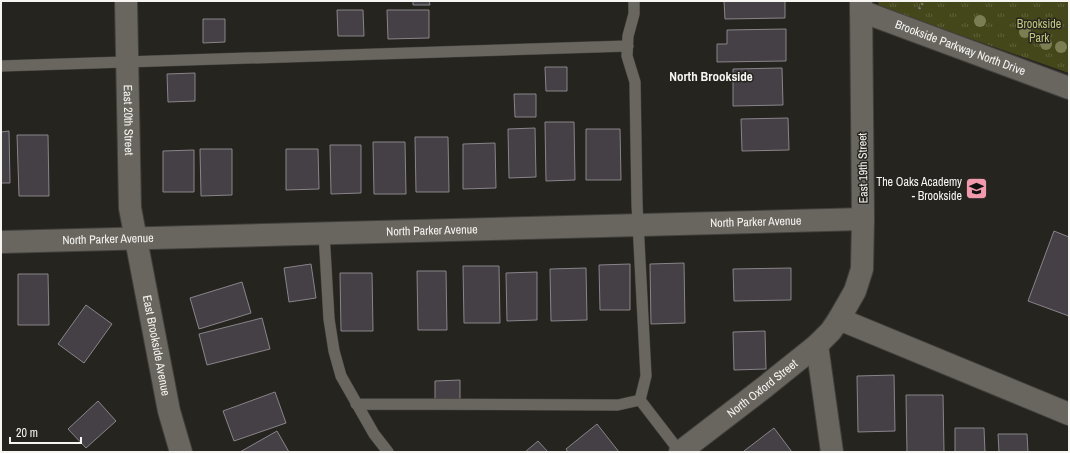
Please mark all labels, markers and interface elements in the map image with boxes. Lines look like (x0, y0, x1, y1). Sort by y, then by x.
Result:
street label: Brookside Parkway North Drive (893, 16, 1028, 79)
park label: Brookside Park (1017, 16, 1061, 46)
district label: North Brookside (669, 68, 753, 85)
street label: East 20th Street (120, 84, 137, 156)
street label: East 19th Street (854, 132, 872, 203)
place label: The Oaks Academy - Brookside (876, 174, 962, 204)
school or university icon: The Oaks Academy - Brookside (964, 176, 990, 202)
street label: North Parker Avenue (710, 213, 802, 231)
street label: North Parker Avenue (386, 221, 478, 240)
street label: North Parker Avenue (62, 230, 154, 248)
street label: East Brookside Avenue (139, 294, 174, 397)
street label: North Oxford Street (724, 356, 801, 421)
scale bar (10, 419, 81, 445)
text: 20 m (16, 425, 38, 441)

